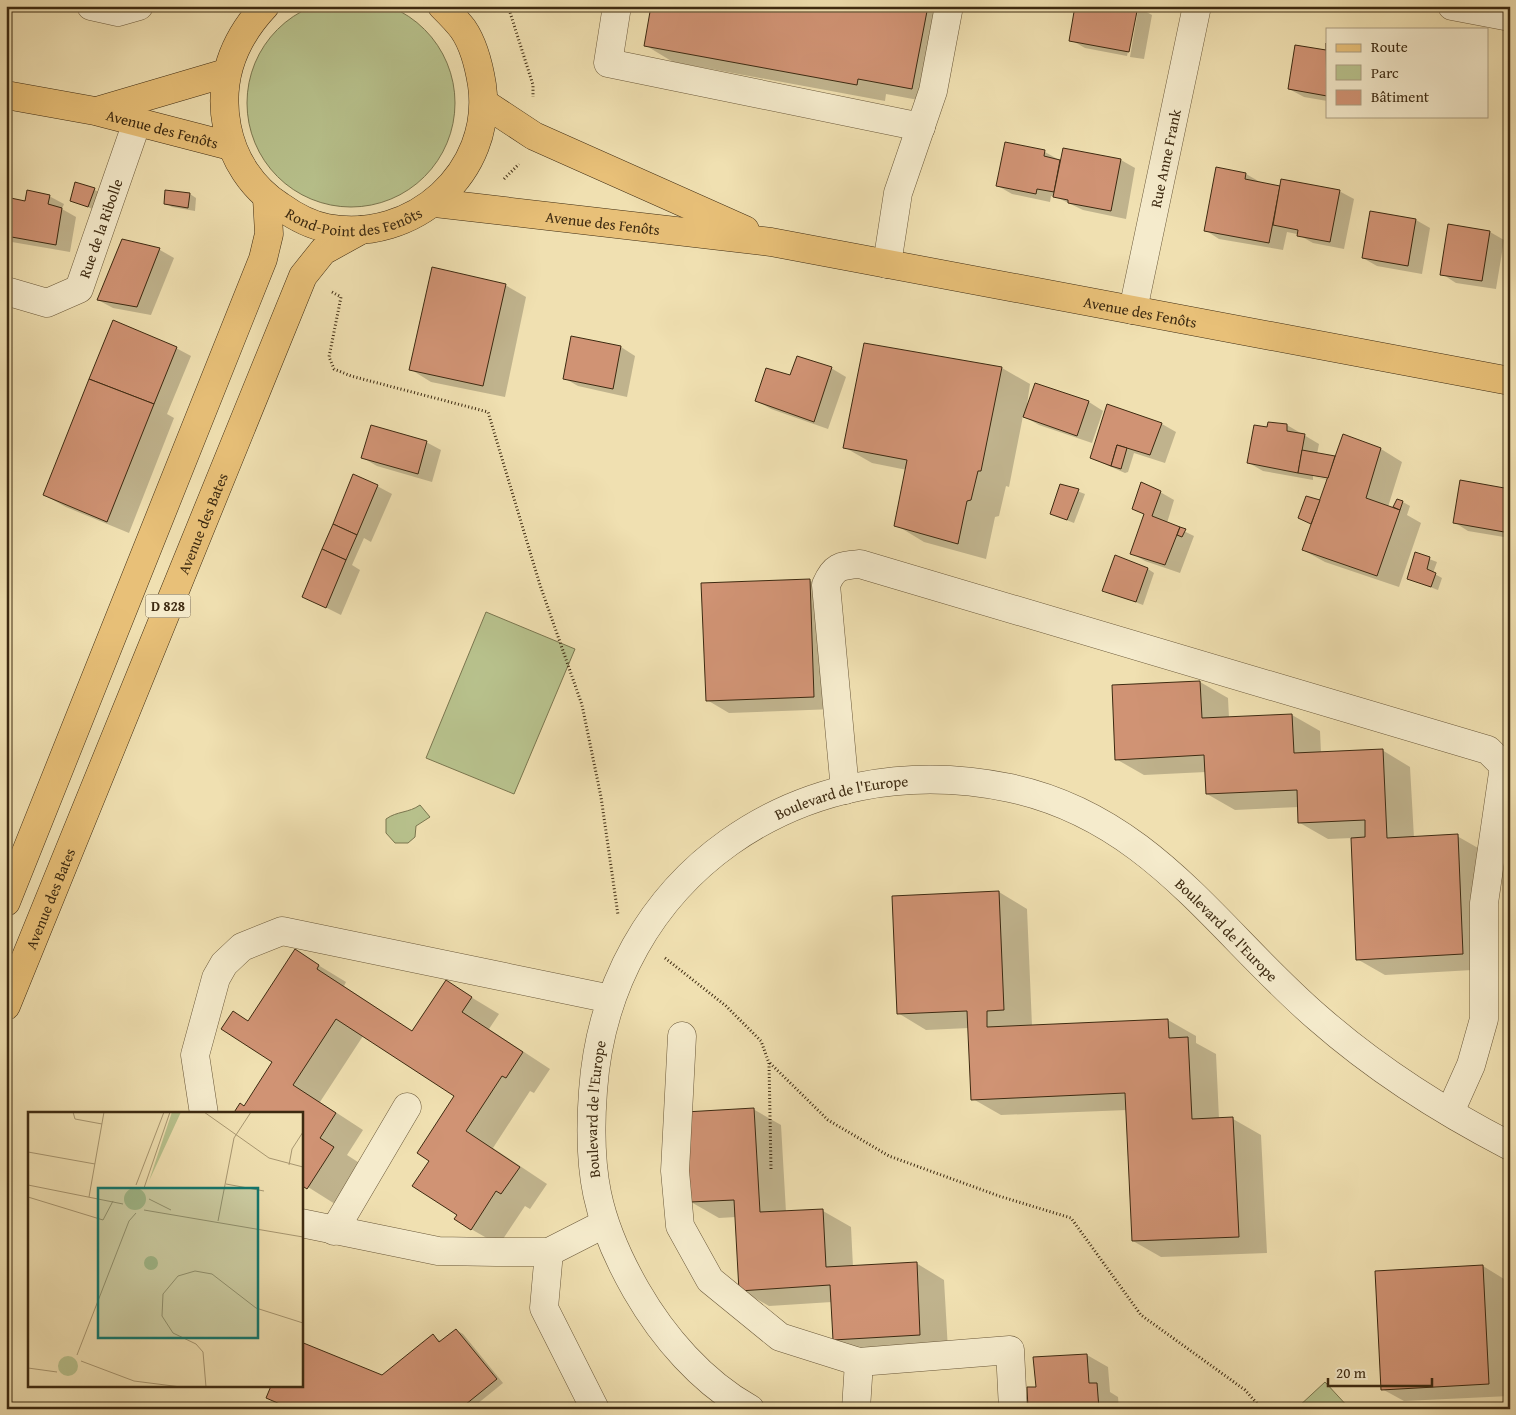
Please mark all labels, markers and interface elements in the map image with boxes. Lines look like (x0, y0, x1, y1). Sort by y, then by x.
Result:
legend (1326, 28, 1488, 118)
text: Route (1371, 36, 1408, 57)
text: Parc (1371, 62, 1399, 83)
text: Bâtiment (1371, 86, 1430, 107)
street label: Avenue des Fenôts (104, 104, 221, 153)
street label: Rue Anne Frank (1144, 107, 1186, 209)
street label: Rue de la Ribolle (73, 176, 127, 281)
street label: Rond-Point des Fenôts (284, 198, 424, 216)
text: Rond-Point des Fenôts (282, 202, 426, 241)
street label: Avenue des Fenôts (545, 205, 661, 240)
street label: Avenue des Fenôts (1082, 291, 1199, 332)
street label: Avenue des Bates (172, 470, 232, 577)
road number: D 828 (146, 594, 190, 618)
street label: Boulevard de l'Europe (771, 770, 909, 824)
street label: Avenue des Bates (20, 845, 80, 952)
street label: Boulevard de l'Europe (1171, 873, 1283, 986)
street label: Boulevard de l'Europe (581, 1038, 610, 1179)
inset map (28, 1112, 302, 1388)
scale bar (1328, 1355, 1432, 1387)
text: 20 m (1336, 1362, 1367, 1383)

